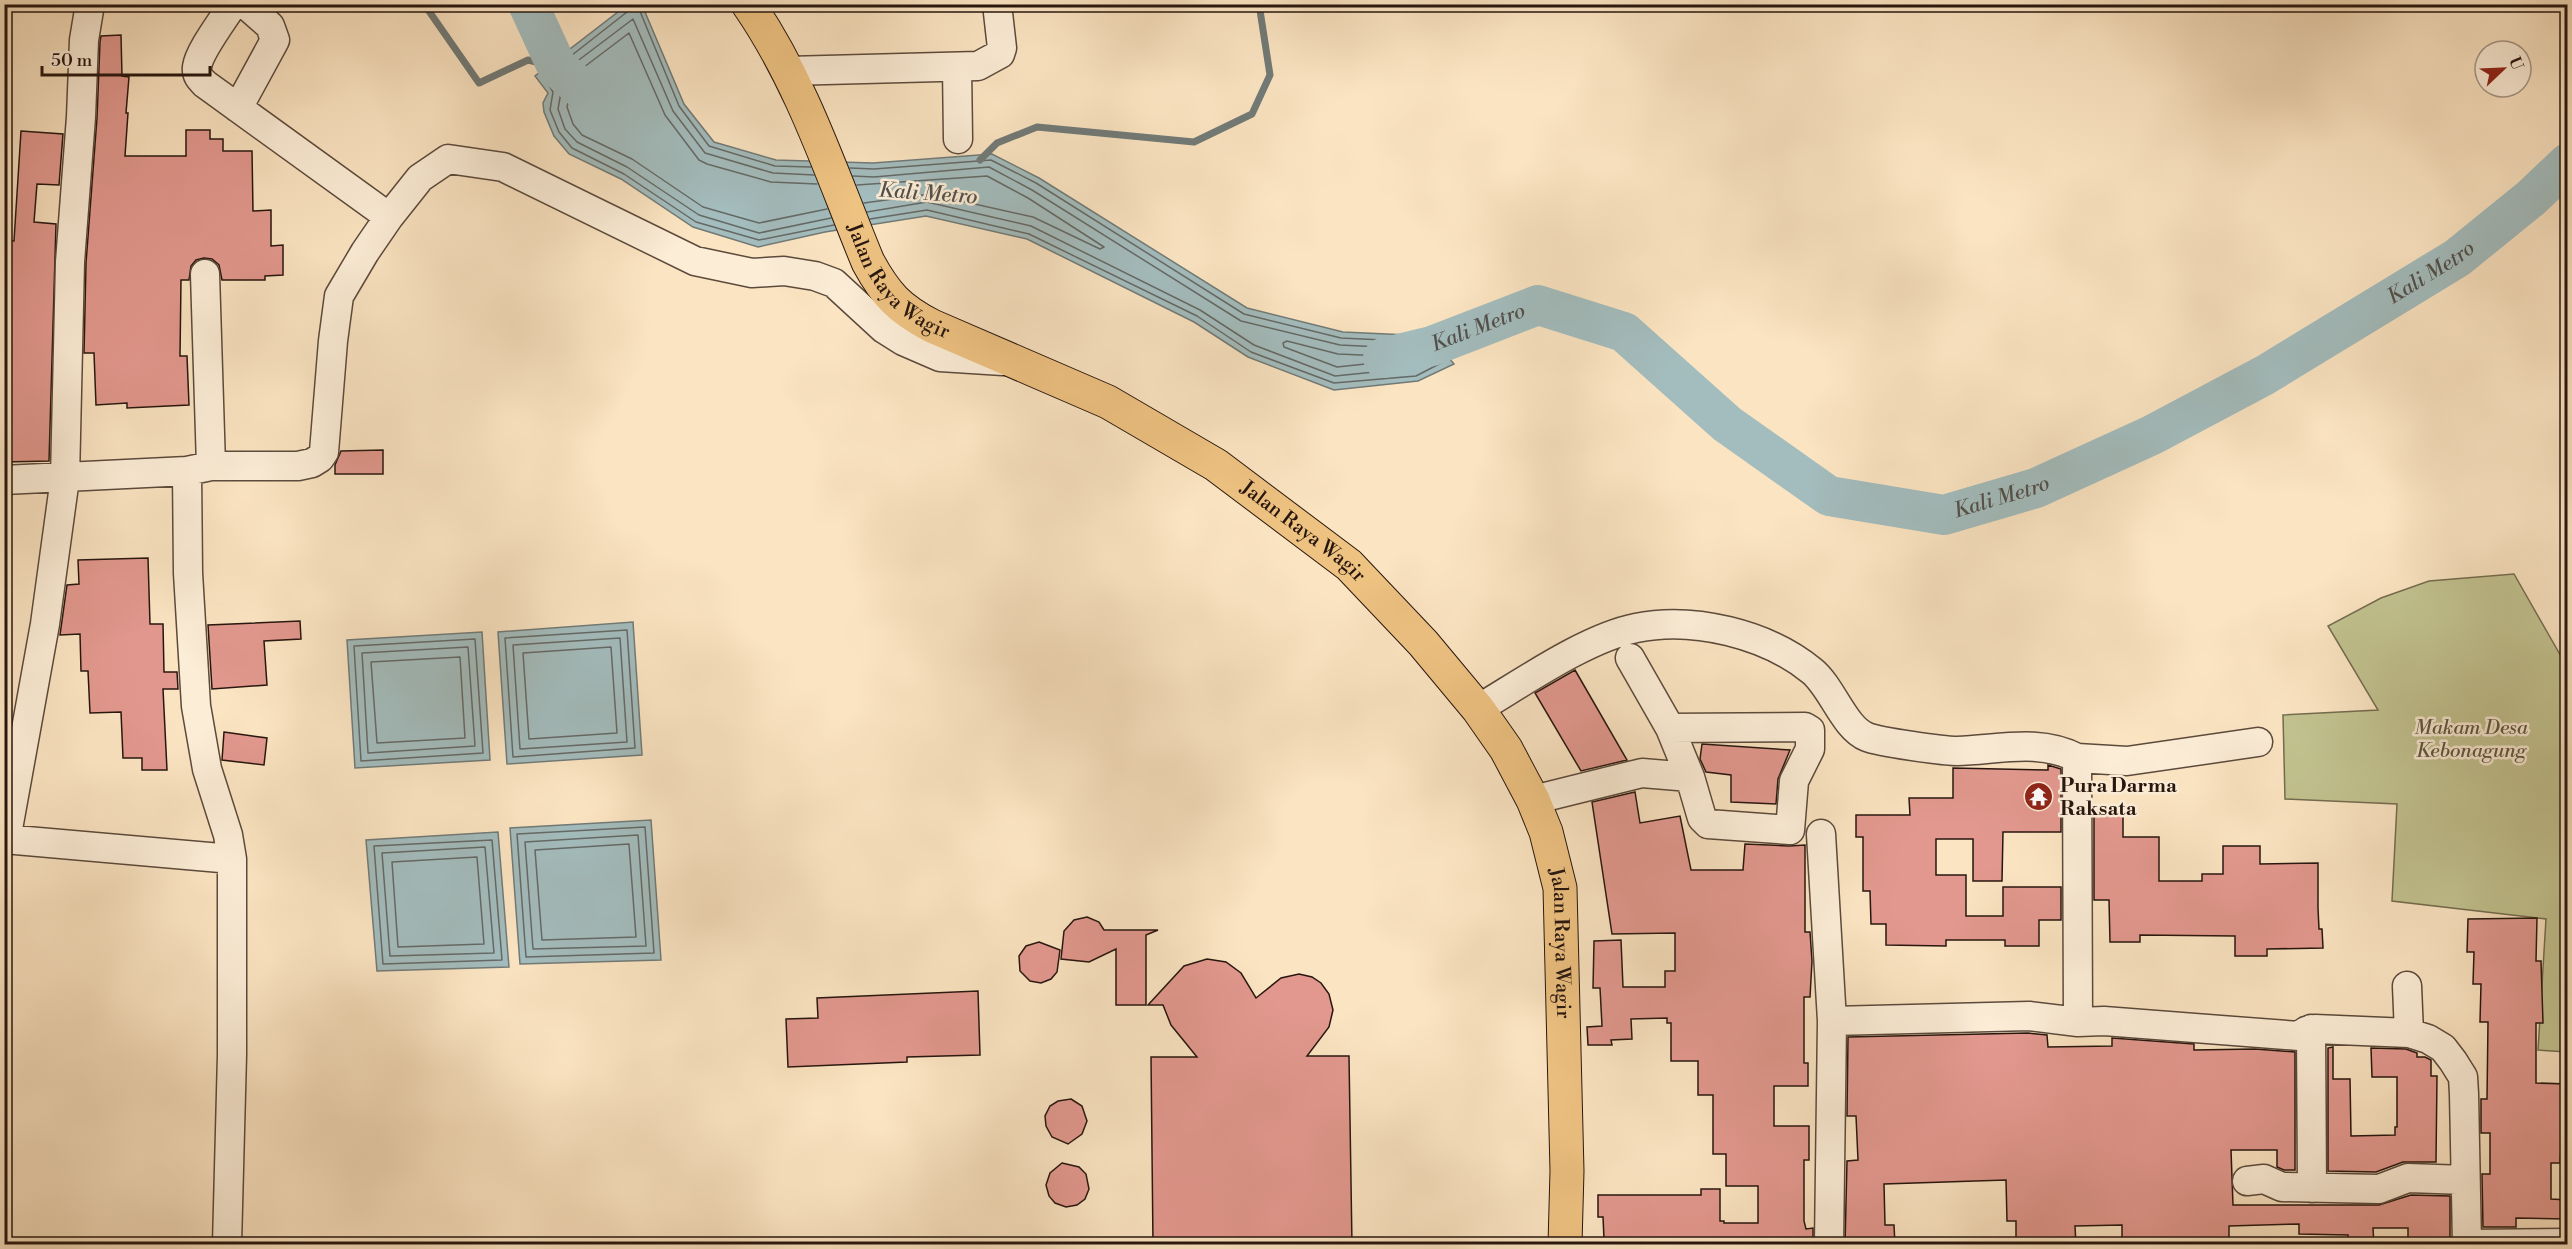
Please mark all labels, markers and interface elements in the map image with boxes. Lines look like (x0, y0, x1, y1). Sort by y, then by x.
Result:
scale bar (42, 39, 210, 77)
north arrow (2473, 39, 2533, 99)
text: 50 m (51, 49, 93, 72)
text: U (2504, 54, 2528, 74)
water label: Kali Metro (878, 178, 978, 210)
street label: Jalan Raya Wagir (841, 219, 954, 345)
water label: Kali Metro (2382, 236, 2480, 310)
water label: Kali Metro (1427, 298, 1529, 358)
water label: Kali Metro (1951, 470, 2054, 524)
street label: Jalan Raya Wagir (1235, 475, 1371, 588)
park label: Makam Desa Kebonagung (2414, 716, 2529, 764)
place label: Pura Darma Raksata (2060, 774, 2177, 822)
temple icon: Pura Darma Raksata (2023, 781, 2055, 813)
street label: Jalan Raya Wagir (1543, 864, 1576, 1020)

